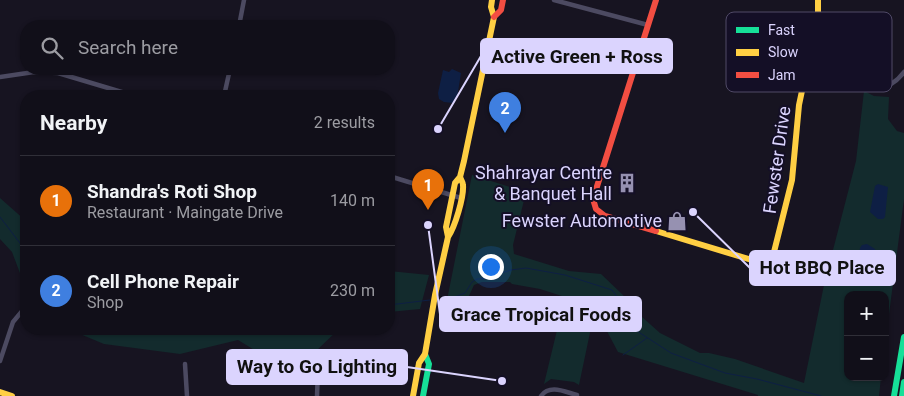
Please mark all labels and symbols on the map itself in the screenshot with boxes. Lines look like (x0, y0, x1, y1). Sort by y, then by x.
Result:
legend (726, 12, 892, 92)
text: Fast (768, 22, 795, 38)
callout: Active Green + Ross (481, 39, 672, 73)
text: Slow (768, 44, 799, 60)
text: Active Green + Ross (491, 45, 663, 68)
text: Jam (768, 67, 796, 83)
pin: 2 (489, 92, 521, 133)
street label: Fewster Drive (759, 105, 794, 215)
place label: Shahrayar Centre & Banquet Hall (475, 162, 612, 204)
pin: 1 (412, 169, 444, 210)
building icon: Shahrayar Centre & Banquet Hall (616, 172, 638, 194)
place label: Fewster Automotive (502, 210, 662, 231)
shop icon: Fewster Automotive (666, 210, 688, 232)
callout: Hot BBQ Place (750, 251, 895, 285)
your location (478, 254, 504, 280)
text: Hot BBQ Place (760, 256, 884, 279)
callout: Grace Tropical Foods (440, 297, 641, 331)
text: Grace Tropical Foods (451, 303, 631, 326)
callout: Way to Go Lighting (227, 350, 407, 384)
text: Way to Go Lighting (237, 355, 397, 378)

